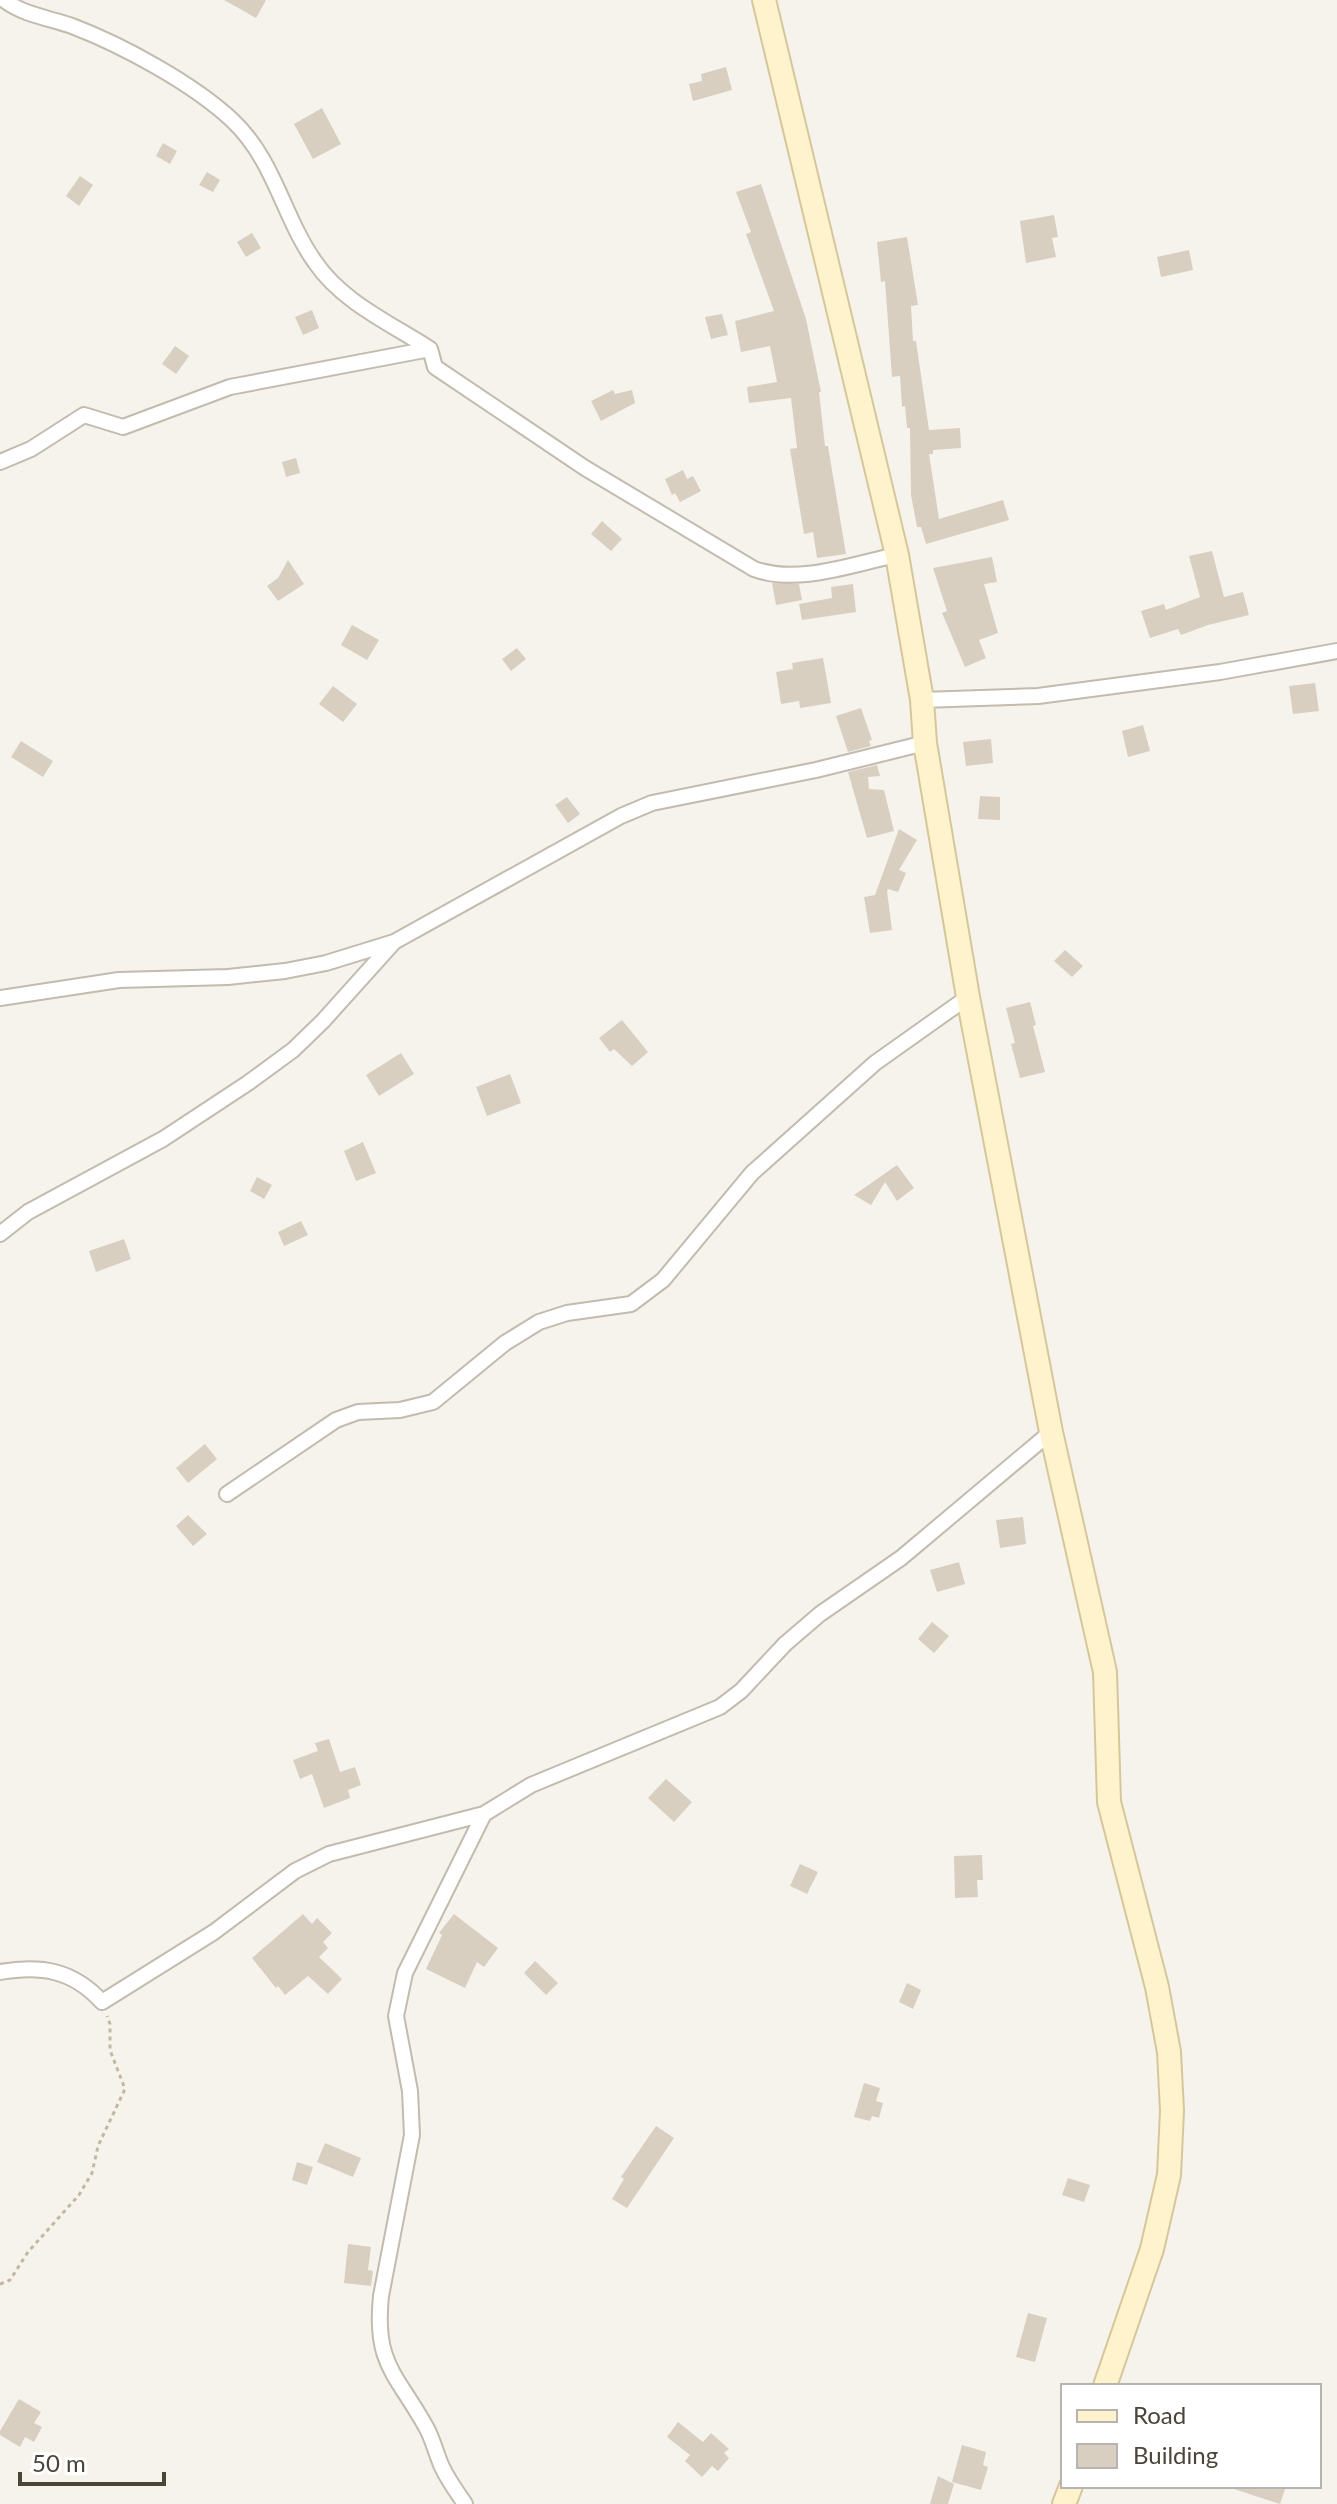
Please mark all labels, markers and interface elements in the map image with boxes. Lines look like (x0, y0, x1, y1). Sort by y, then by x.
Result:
legend (1061, 2384, 1321, 2488)
text: Road (1133, 2400, 1186, 2429)
scale bar (20, 2436, 164, 2486)
text: Building (1133, 2440, 1218, 2469)
text: 50 m (32, 2448, 86, 2477)

